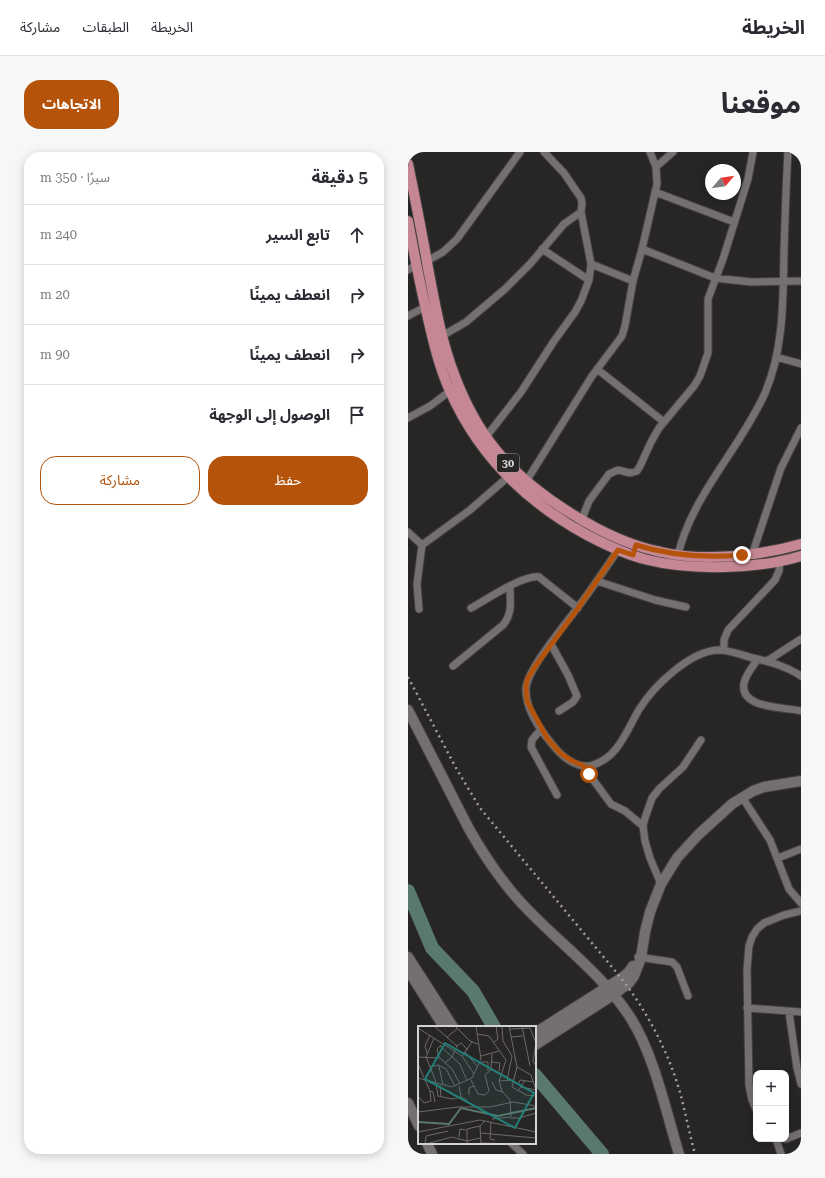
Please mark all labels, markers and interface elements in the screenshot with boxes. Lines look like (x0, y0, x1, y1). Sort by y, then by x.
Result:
text: الخريطة (742, 16, 805, 39)
text: مشاركة (20, 19, 60, 35)
text: الطبقات (82, 19, 129, 35)
text: الخريطة (151, 19, 193, 35)
button: الاتجاهات (24, 80, 119, 129)
text: موقعنا (721, 87, 801, 120)
north arrow (705, 164, 741, 200)
text: 5 دقيقة (311, 167, 368, 187)
text: سيرًا · 350 m (40, 170, 110, 185)
icon: ahead (346, 224, 368, 246)
text: تابع السير (266, 226, 330, 244)
text: 240 m (40, 227, 77, 242)
icon: right (346, 284, 368, 306)
text: انعطف يمينًا (250, 286, 330, 304)
text: 20 m (40, 287, 70, 302)
icon: right (346, 344, 368, 366)
text: انعطف يمينًا (250, 346, 330, 364)
text: 90 m (40, 347, 70, 362)
icon: arrive (346, 404, 368, 426)
text: الوصول إلى الوجهة (209, 406, 330, 424)
road number: 30 (497, 454, 519, 472)
button: مشاركة (40, 456, 200, 505)
button: حفظ (208, 456, 368, 505)
route end (733, 546, 751, 564)
route start (580, 765, 598, 783)
inset map (418, 1026, 536, 1144)
map controls (753, 1070, 789, 1142)
button: + (753, 1070, 789, 1106)
button: − (753, 1106, 789, 1142)

